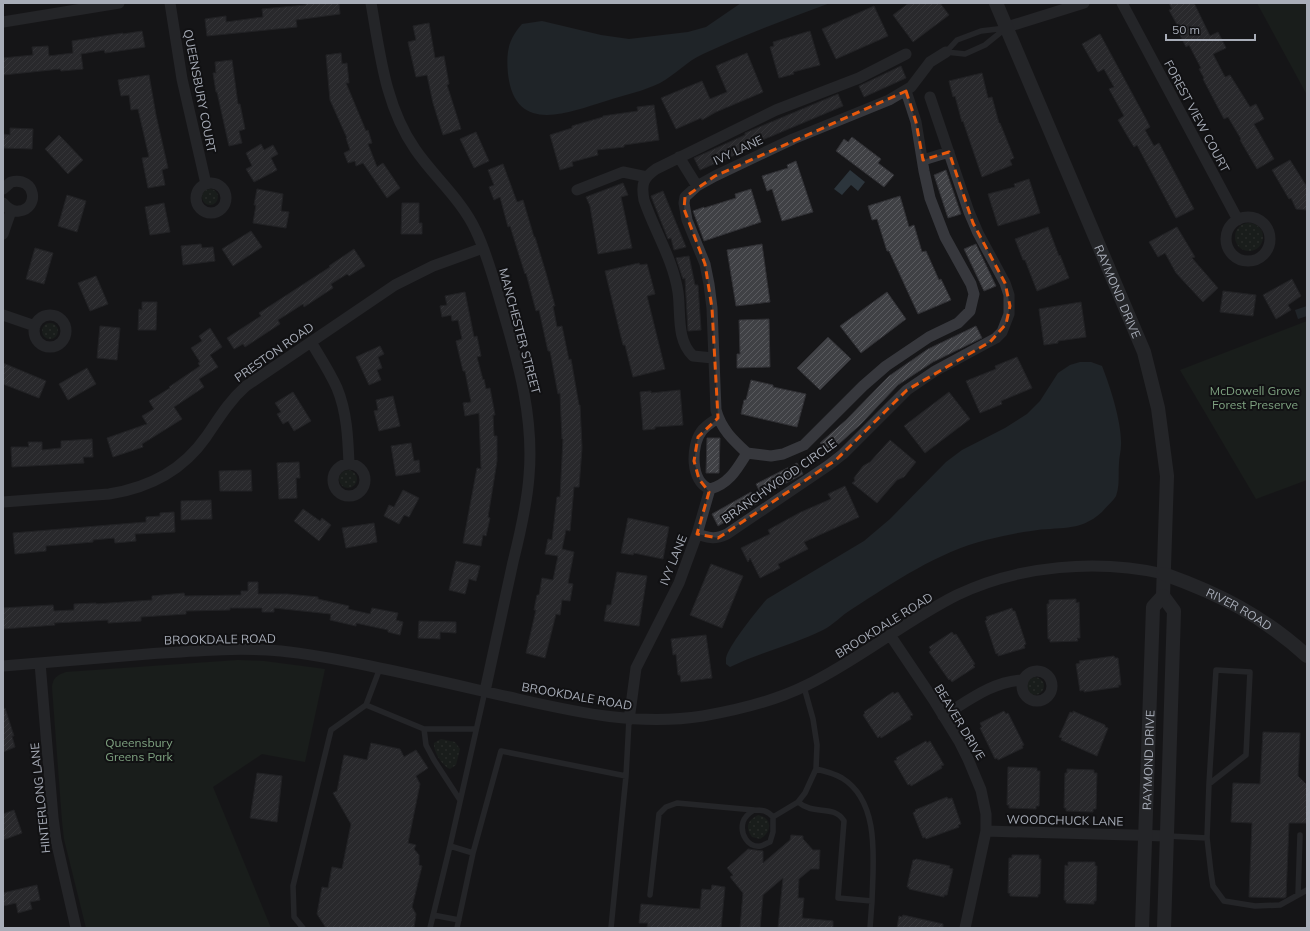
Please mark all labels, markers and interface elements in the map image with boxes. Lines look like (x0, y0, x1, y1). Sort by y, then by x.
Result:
scale bar (1166, 16, 1255, 42)
text: 50 m (1172, 22, 1200, 37)
street label: QUEENSBURY COURT (181, 28, 219, 155)
street label: FOREST VIEW COURT (1161, 57, 1233, 175)
street label: IVY LANE (711, 132, 765, 168)
street label: RAYMOND DRIVE (1092, 242, 1145, 340)
street label: MANCHESTER STREET (496, 267, 544, 396)
street label: PRESTON ROAD (231, 319, 317, 385)
park label: McDowell Grove Forest Preserve (1210, 383, 1300, 412)
street label: BRANCHWOOD CIRCLE (719, 436, 839, 526)
street label: IVY LANE (656, 533, 690, 587)
street label: RIVER ROAD (1204, 584, 1275, 633)
street label: BROOKDALE ROAD (833, 589, 936, 661)
street label: BROOKDALE ROAD (164, 631, 276, 647)
street label: BROOKDALE ROAD (521, 679, 634, 713)
street label: BEAVER DRIVE (931, 681, 989, 763)
street label: RAYMOND DRIVE (1139, 710, 1157, 810)
park label: Queensbury Greens Park (105, 735, 174, 764)
street label: HINTERLONG LANE (27, 742, 53, 854)
street label: WOODCHUCK LANE (1006, 811, 1124, 829)

